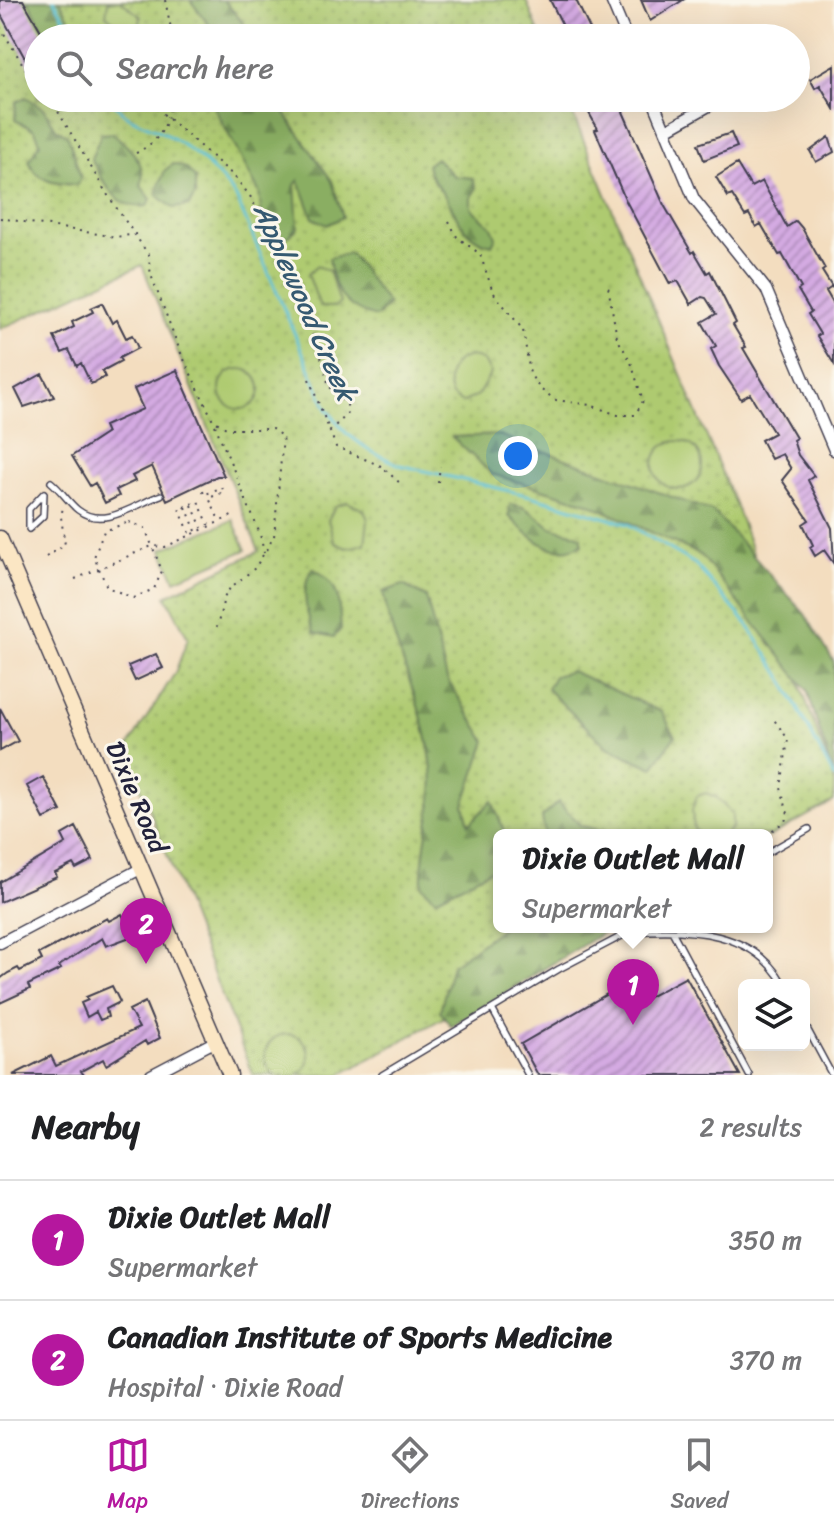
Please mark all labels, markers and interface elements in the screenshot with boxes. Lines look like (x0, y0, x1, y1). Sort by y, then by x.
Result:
search box (24, 24, 810, 112)
text: Search here (116, 41, 274, 95)
icon: search (52, 46, 96, 90)
water label: Applewood Creek (239, 194, 372, 412)
your location (498, 436, 538, 476)
street label: Dixie Road (93, 734, 182, 863)
popup (493, 829, 773, 933)
text: Dixie Outlet Mall (522, 831, 744, 885)
text: Supermarket (522, 885, 671, 931)
pin: 2 (120, 898, 172, 964)
pin: 1 (607, 959, 659, 1025)
map controls (738, 979, 810, 1051)
button: layers (738, 979, 810, 1051)
text: Nearby (32, 1097, 140, 1157)
text: 2 results (700, 1104, 802, 1150)
text: Dixie Outlet Mall (108, 1190, 330, 1244)
text: 1 (52, 1217, 64, 1263)
text: 350 m (729, 1217, 802, 1263)
text: Supermarket (108, 1244, 257, 1290)
text: Canadian Institute of Sports Medicine (108, 1310, 612, 1364)
text: 2 (50, 1337, 66, 1383)
text: 370 m (730, 1337, 802, 1383)
text: Hospital · Dixie Road (108, 1364, 342, 1410)
tab: Map (106, 1433, 150, 1520)
tab: Directions (361, 1433, 459, 1520)
tab: Saved (670, 1433, 728, 1520)

